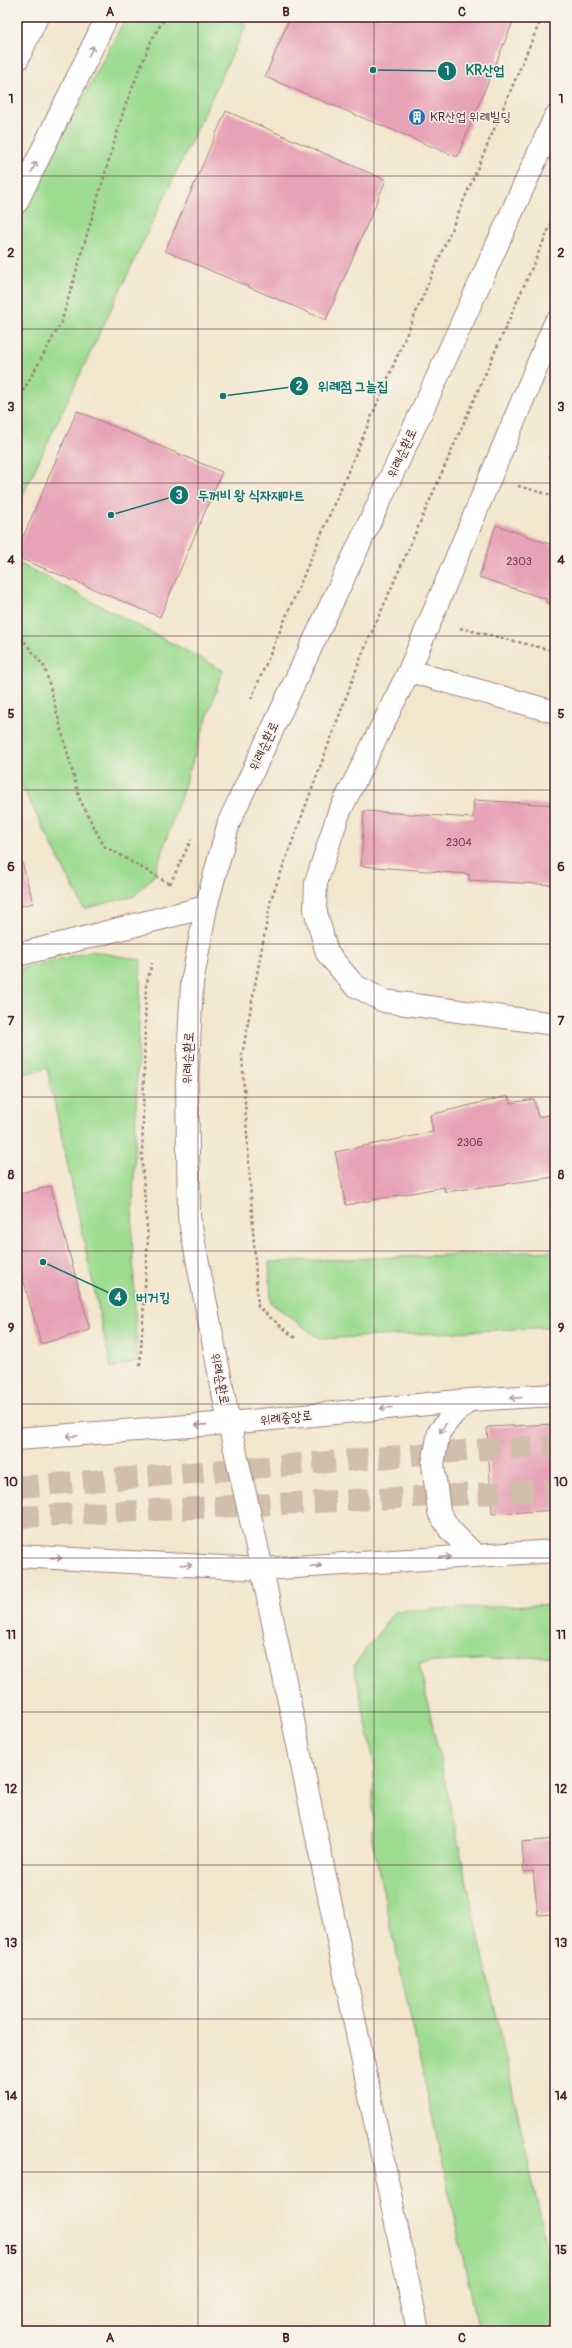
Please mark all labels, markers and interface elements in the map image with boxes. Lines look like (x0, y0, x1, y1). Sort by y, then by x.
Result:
text: A (106, 4, 115, 20)
text: B (282, 4, 290, 20)
text: C (458, 4, 466, 20)
one-way arrow (88, 45, 95, 57)
callout: KR산업 (437, 58, 512, 84)
text: KR산업 (465, 62, 505, 79)
text: 1 (445, 64, 449, 79)
text: 1 (8, 91, 14, 107)
text: 1 (558, 91, 564, 107)
building icon: KR산업 위례빌딩 (407, 107, 427, 127)
place label: KR산업 위례빌딩 (430, 109, 511, 125)
one-way arrow (31, 162, 38, 174)
text: 2 (7, 245, 15, 261)
text: 2 (557, 245, 565, 261)
callout: 위례점 그늘집 (289, 373, 396, 399)
text: 위례점 그늘집 (318, 378, 388, 395)
text: 2 (296, 379, 303, 394)
text: 3 (7, 399, 15, 415)
text: 3 (557, 399, 565, 415)
street label: 위례순환로 (384, 426, 420, 480)
callout: 두꺼비 왕 식자재마트 (169, 482, 313, 508)
text: 두꺼비 왕 식자재마트 (197, 487, 305, 504)
text: 3 (176, 488, 183, 503)
text: 4 (7, 552, 15, 568)
text: 4 (557, 552, 565, 568)
house number: 2303 (506, 555, 532, 568)
text: 5 (7, 706, 15, 722)
text: 5 (557, 706, 565, 722)
street label: 위례순환로 (246, 719, 282, 773)
house number: 2304 (446, 836, 473, 849)
text: 6 (7, 859, 15, 875)
text: 6 (557, 859, 565, 875)
text: 7 (8, 1013, 15, 1029)
text: 7 (558, 1013, 565, 1029)
street label: 위례순환로 (179, 1031, 197, 1085)
house number: 2306 (457, 1136, 483, 1149)
text: 8 (8, 1167, 15, 1183)
text: 8 (558, 1167, 565, 1183)
callout: 버거킹 (108, 1284, 178, 1310)
text: 버거킹 (136, 1289, 170, 1306)
text: 4 (114, 1290, 122, 1305)
text: 9 (8, 1320, 15, 1336)
text: 9 (558, 1320, 565, 1336)
street label: 위례순환로 (207, 1352, 233, 1406)
one-way arrow (510, 1394, 523, 1401)
one-way arrow (380, 1404, 393, 1412)
street label: 위례중앙로 (259, 1407, 313, 1429)
one-way arrow (195, 1422, 208, 1429)
one-way arrow (439, 1422, 447, 1433)
one-way arrow (66, 1432, 79, 1439)
text: 10 (4, 1474, 18, 1490)
text: 10 (554, 1474, 568, 1490)
one-way arrow (49, 1554, 62, 1562)
one-way arrow (438, 1554, 451, 1561)
one-way arrow (179, 1561, 192, 1568)
one-way arrow (309, 1562, 322, 1569)
text: 11 (6, 1627, 16, 1643)
text: 11 (556, 1627, 566, 1643)
text: 12 (5, 1781, 17, 1797)
text: 12 (555, 1781, 567, 1797)
text: 13 (5, 1935, 17, 1951)
text: 13 (555, 1935, 567, 1951)
text: 14 (5, 2088, 18, 2104)
text: 14 (555, 2088, 568, 2104)
text: 15 (5, 2242, 17, 2258)
text: 15 (555, 2242, 567, 2258)
text: A (106, 2330, 115, 2346)
text: B (282, 2330, 290, 2346)
text: C (458, 2330, 466, 2346)

